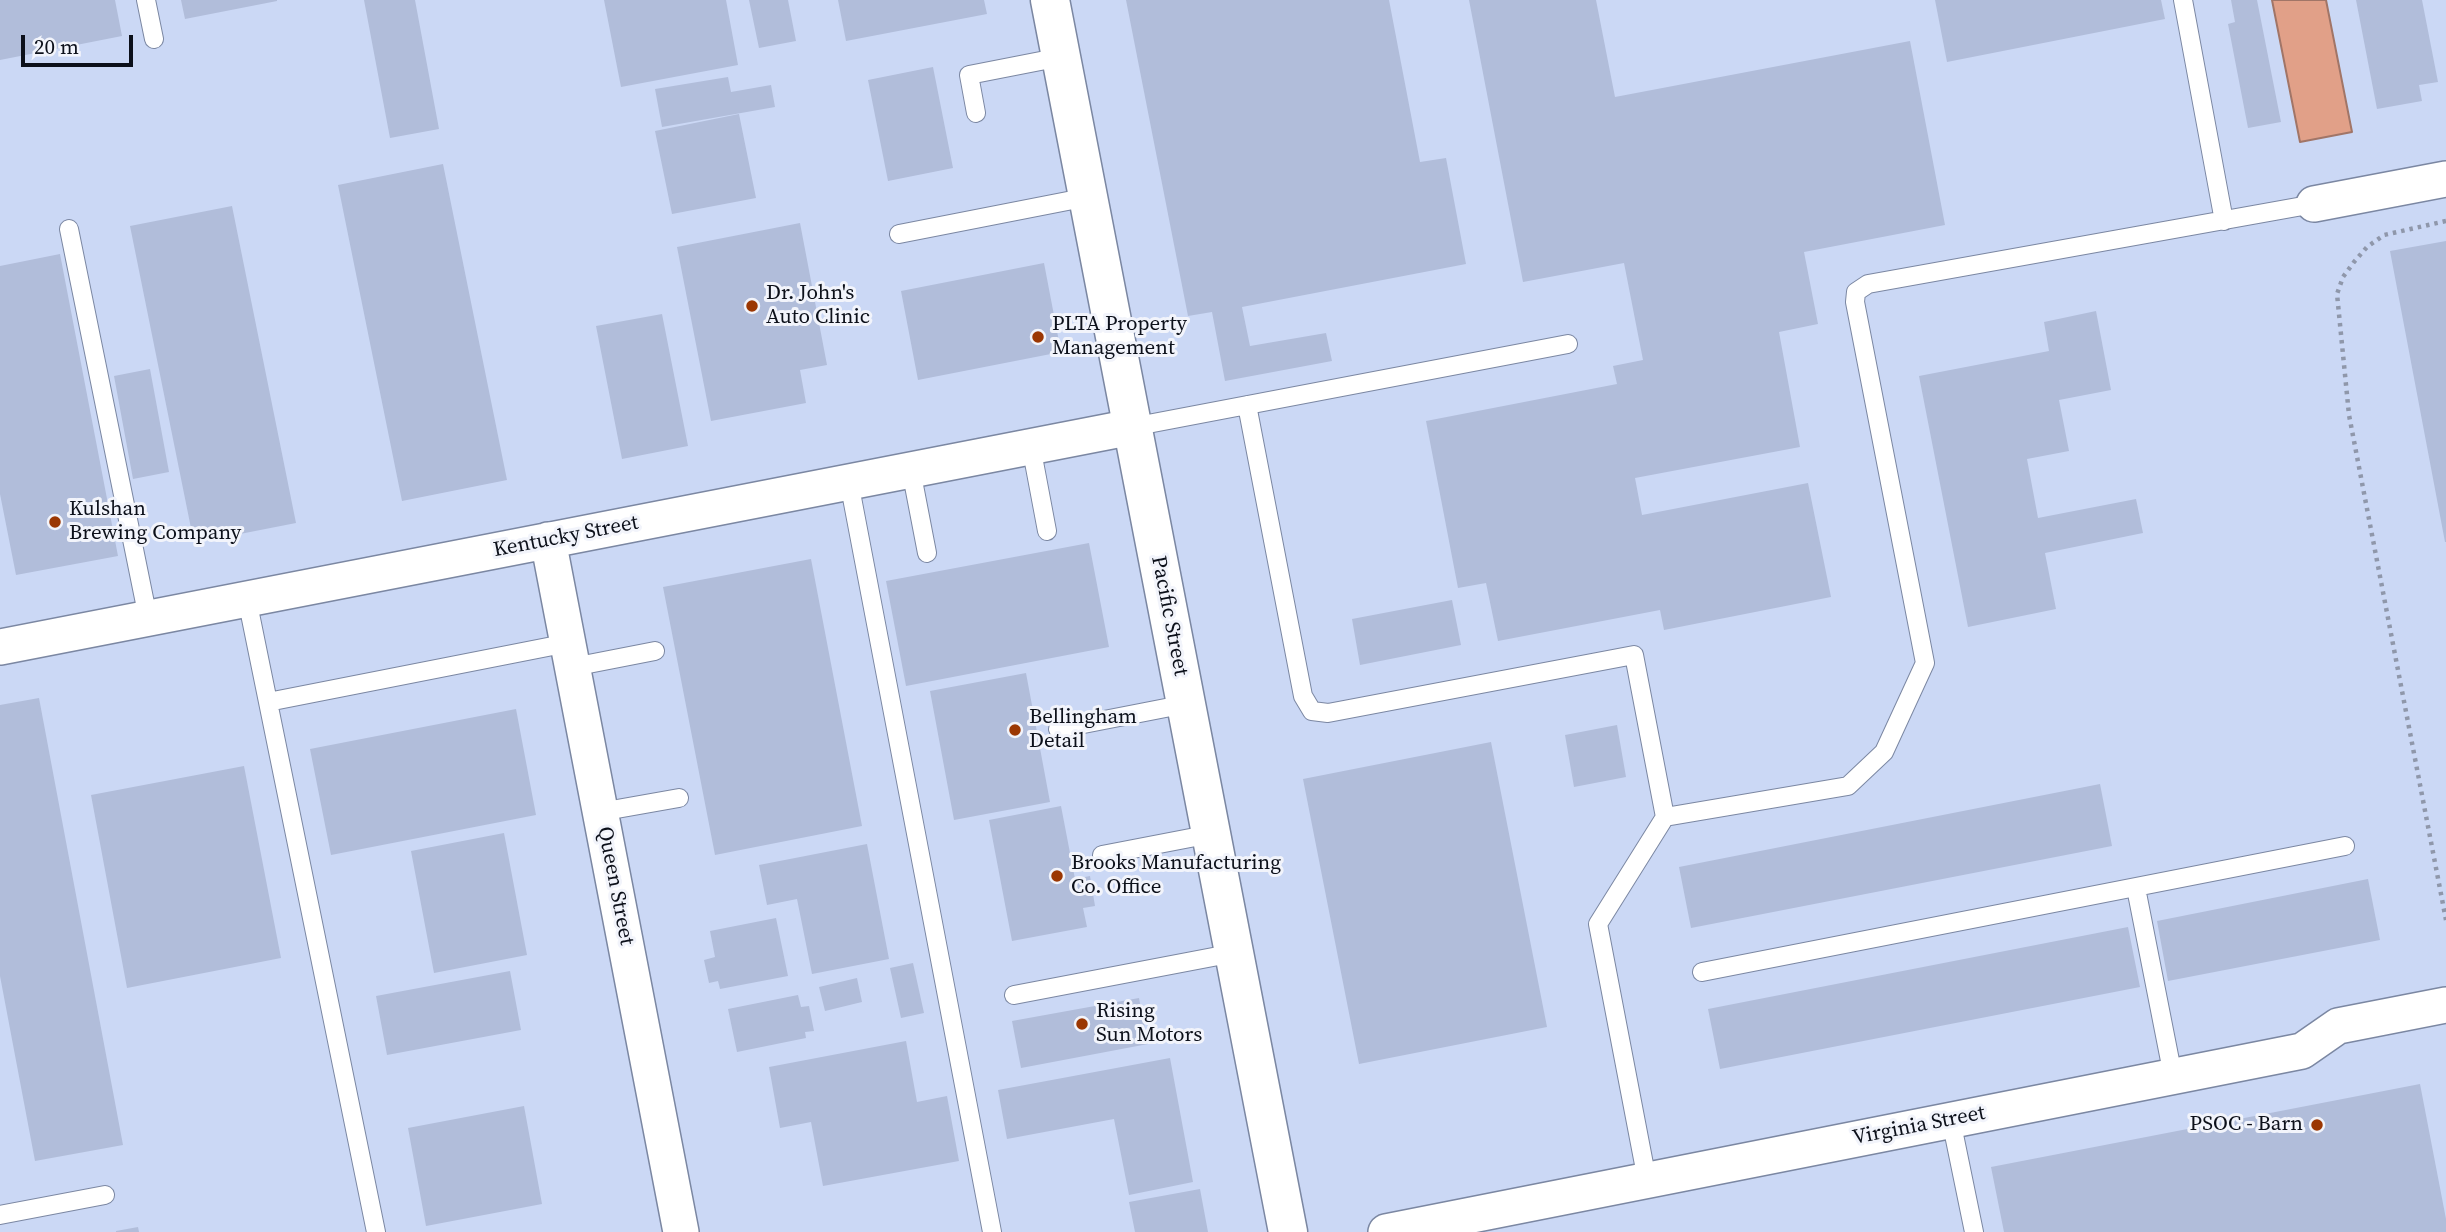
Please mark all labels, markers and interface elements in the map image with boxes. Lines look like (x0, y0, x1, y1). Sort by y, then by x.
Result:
scale bar (24, 21, 136, 65)
text: 20 m (34, 32, 79, 61)
place label: Dr. John's Auto Clinic (766, 281, 870, 331)
marker: Dr. John's Auto Clinic (744, 298, 760, 314)
place label: PLTA Property Management (1052, 312, 1187, 362)
marker: PLTA Property Management (1030, 329, 1046, 345)
place label: Kulshan Brewing Company (69, 497, 241, 547)
street label: Kentucky Street (491, 511, 641, 563)
marker: Kulshan Brewing Company (47, 514, 63, 530)
street label: Pacific Street (1145, 554, 1193, 678)
place label: Bellingham Detail (1029, 705, 1137, 755)
marker: Bellingham Detail (1007, 722, 1023, 738)
street label: Queen Street (591, 825, 639, 947)
place label: Brooks Manufacturing Co. Office (1071, 851, 1281, 901)
marker: Brooks Manufacturing Co. Office (1049, 868, 1065, 884)
place label: Rising Sun Motors (1096, 999, 1202, 1049)
marker: Rising Sun Motors (1074, 1016, 1090, 1032)
street label: Virginia Street (1851, 1101, 1987, 1151)
place label: PSOC - Barn (2190, 1112, 2303, 1138)
marker: PSOC - Barn (2309, 1117, 2325, 1133)

